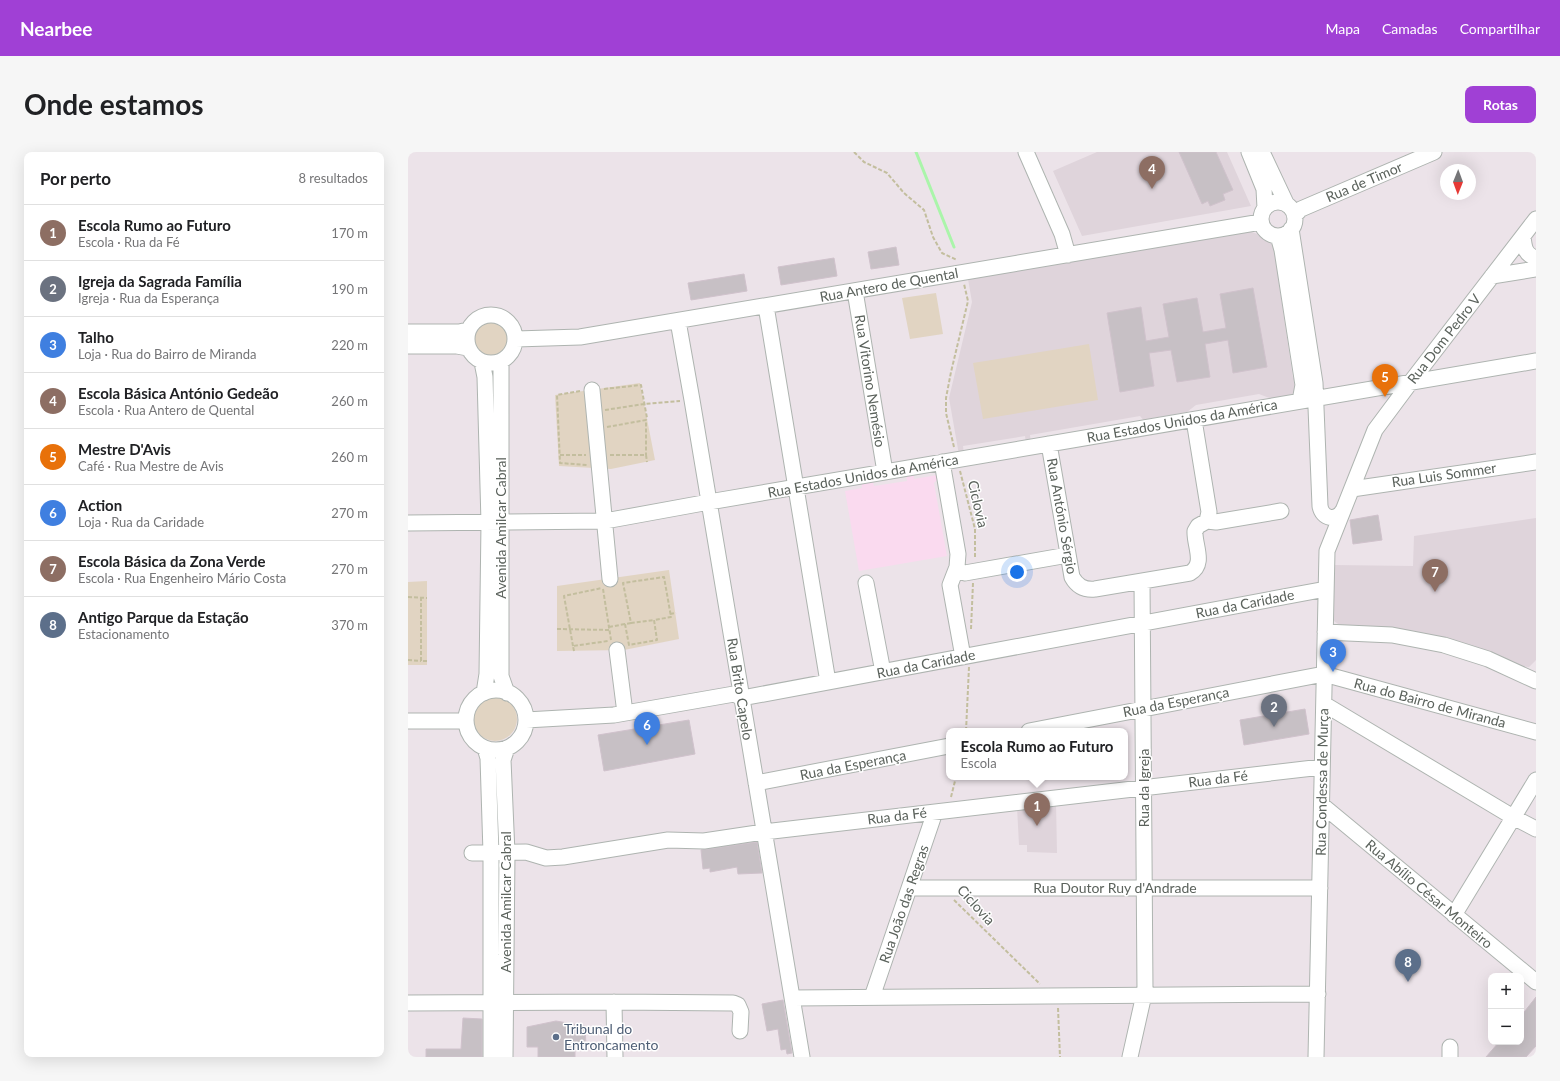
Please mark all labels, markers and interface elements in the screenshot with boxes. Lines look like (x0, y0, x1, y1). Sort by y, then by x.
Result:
text: Nearbee (20, 17, 92, 40)
text: Mapa (1325, 20, 1360, 37)
text: Camadas (1382, 20, 1438, 37)
text: Compartilhar (1460, 20, 1540, 37)
button: Rotas (1465, 86, 1536, 123)
text: Onde estamos (24, 87, 204, 121)
pin: 4 (1139, 156, 1165, 189)
street label: Rua de Timor (1323, 158, 1405, 205)
north arrow (1440, 164, 1476, 200)
text: Por perto (40, 168, 111, 189)
text: 8 resultados (298, 170, 368, 186)
text: Escola Rumo ao Futuro (78, 216, 231, 234)
text: 1 (49, 225, 57, 241)
text: 170 m (331, 225, 368, 241)
text: Escola · Rua da Fé (78, 234, 180, 250)
street label: Rua Antero de Quental (818, 264, 959, 305)
text: Igreja da Sagrada Família (78, 272, 242, 290)
text: 2 (49, 281, 57, 297)
text: 190 m (331, 281, 368, 297)
text: Igreja · Rua da Esperança (78, 290, 219, 306)
street label: Rua Dom Pedro V (1403, 290, 1484, 387)
street label: Rua Vitorino Nemésio (852, 313, 889, 448)
text: Talho (78, 328, 114, 346)
text: 3 (49, 337, 57, 353)
text: 220 m (331, 337, 368, 353)
text: Loja · Rua do Bairro de Miranda (78, 346, 257, 362)
pin: 5 (1372, 364, 1398, 397)
text: Escola Básica António Gedeão (78, 384, 279, 402)
text: 4 (49, 393, 57, 409)
text: 260 m (331, 393, 368, 409)
street label: Rua Estados Unidos da América (1085, 395, 1279, 446)
text: Escola · Rua Antero de Quental (78, 402, 254, 418)
text: Mestre D'Avis (78, 440, 171, 458)
text: 5 (49, 449, 57, 465)
text: 260 m (331, 449, 368, 465)
street label: Rua Estados Unidos da América (766, 450, 960, 501)
street label: Avenida Amilcar Cabral (492, 457, 509, 599)
street label: Rua António Sérgio (1044, 457, 1081, 575)
text: Café · Rua Mestre de Avis (78, 458, 224, 474)
street label: Rua Luis Sommer (1391, 459, 1497, 490)
street label: Ciclovia (965, 479, 992, 529)
text: Action (78, 496, 122, 514)
text: 6 (49, 505, 57, 521)
text: 270 m (331, 505, 368, 521)
text: Loja · Rua da Caridade (78, 514, 204, 530)
text: Escola Básica da Zona Verde (78, 552, 266, 570)
pin: 7 (1422, 559, 1448, 592)
text: 7 (49, 561, 57, 577)
text: 270 m (331, 561, 368, 577)
your location (1007, 562, 1027, 582)
text: Escola · Rua Engenheiro Mário Costa (78, 570, 286, 586)
street label: Rua da Caridade (1194, 586, 1296, 621)
text: Antigo Parque da Estação (78, 608, 249, 626)
text: 8 (49, 617, 57, 633)
text: 370 m (331, 617, 368, 633)
text: Estacionamento (78, 626, 169, 642)
street label: Rua Brito Capelo (724, 636, 757, 741)
pin: 3 (1320, 639, 1346, 672)
street label: Rua da Caridade (875, 646, 977, 681)
street label: Rua do Bairro de Miranda (1352, 674, 1508, 731)
street label: Rua da Esperança (1121, 683, 1231, 720)
pin: 2 (1261, 694, 1287, 727)
street label: Rua Condessa de Murça (1312, 708, 1331, 856)
pin: 6 (634, 712, 660, 745)
popup (946, 728, 1128, 780)
text: Escola Rumo ao Futuro (961, 737, 1113, 755)
street label: Rua da Esperança (798, 746, 908, 783)
street label: Rua da Igreja (1135, 749, 1152, 827)
text: Escola (961, 755, 997, 771)
street label: Rua da Fé (1187, 766, 1249, 791)
pin: 1 (1024, 793, 1050, 826)
street label: Rua da Fé (866, 803, 928, 828)
street label: Avenida Amilcar Cabral (497, 831, 514, 973)
street label: Rua Abílio César Monteiro (1362, 836, 1496, 952)
street label: Rua João das Regras (875, 842, 932, 965)
street label: Rua Doutor Ruy d'Andrade (1033, 879, 1197, 896)
street label: Ciclovia (954, 881, 999, 928)
pin: 8 (1395, 949, 1421, 982)
map controls (1488, 973, 1524, 1045)
button: + (1488, 973, 1524, 1009)
button: − (1488, 1009, 1524, 1045)
place label: Tribunal do Entroncamento (564, 1020, 658, 1053)
marker: Tribunal do Entroncamento (551, 1032, 561, 1042)

